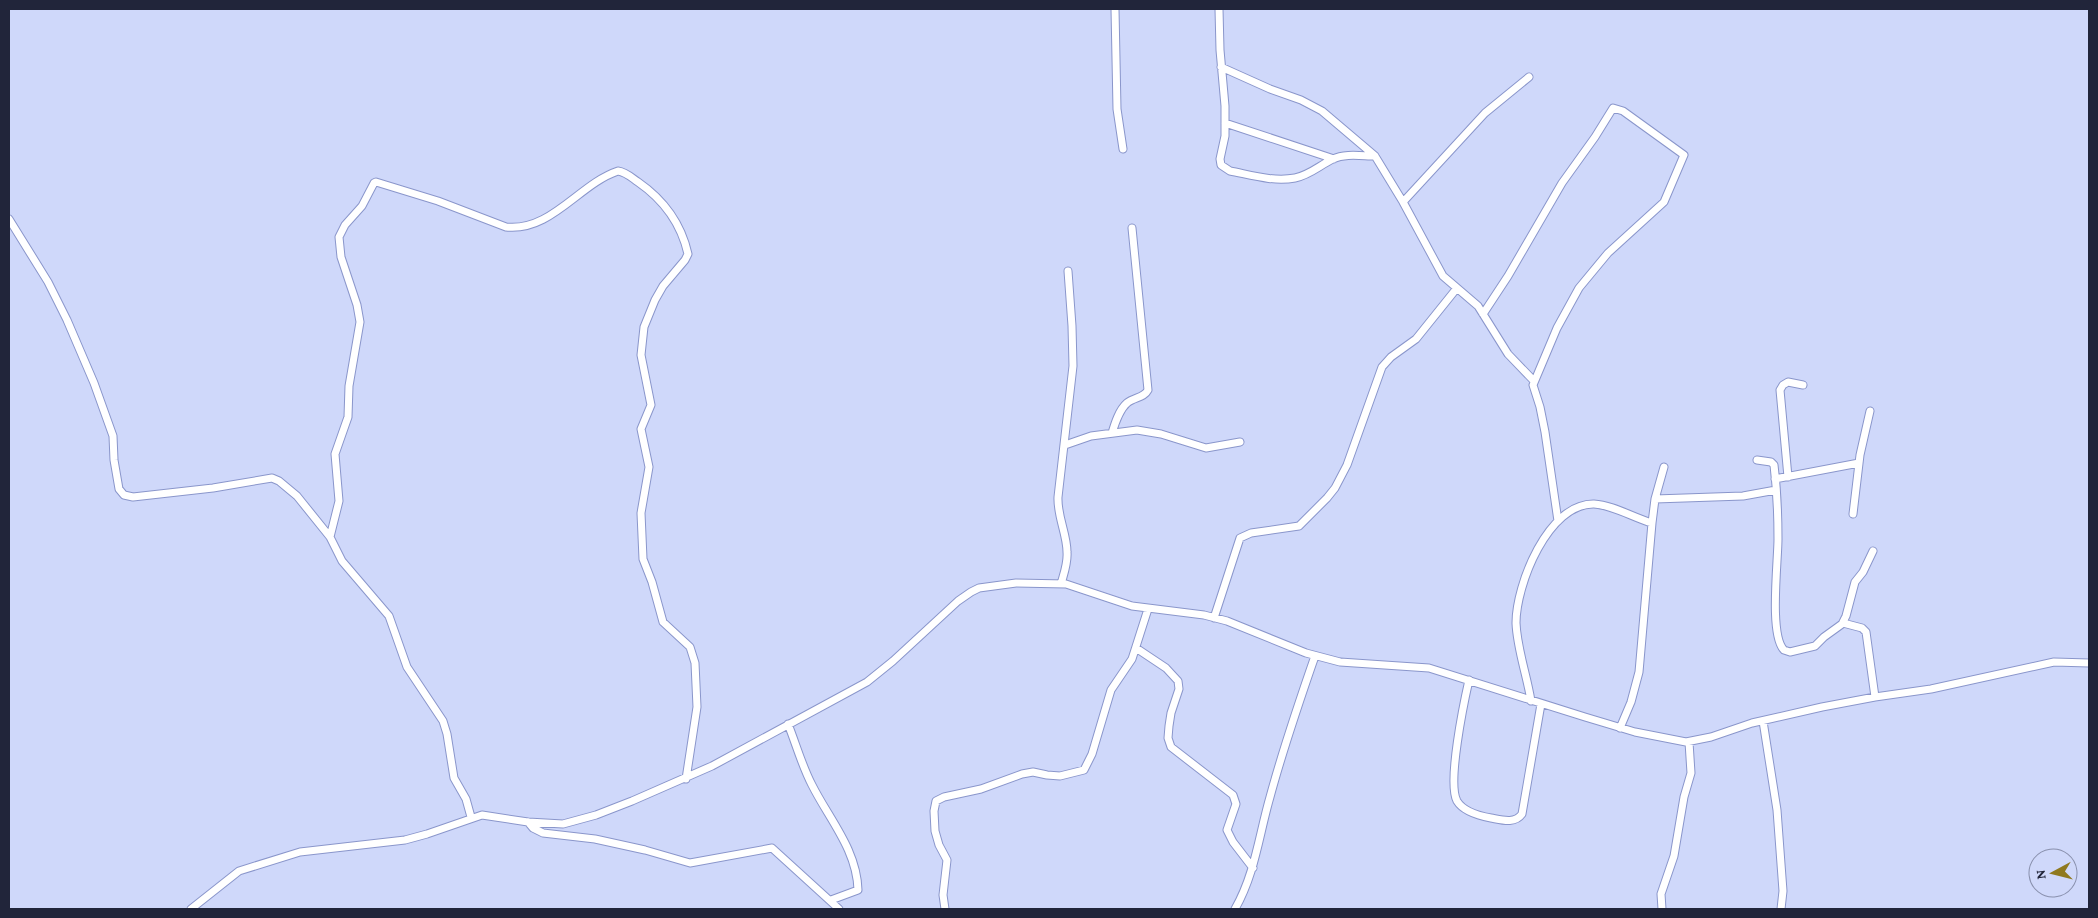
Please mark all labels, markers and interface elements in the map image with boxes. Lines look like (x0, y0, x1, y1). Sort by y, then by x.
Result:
north arrow (2028, 848, 2078, 898)
text: N (2032, 868, 2049, 880)

